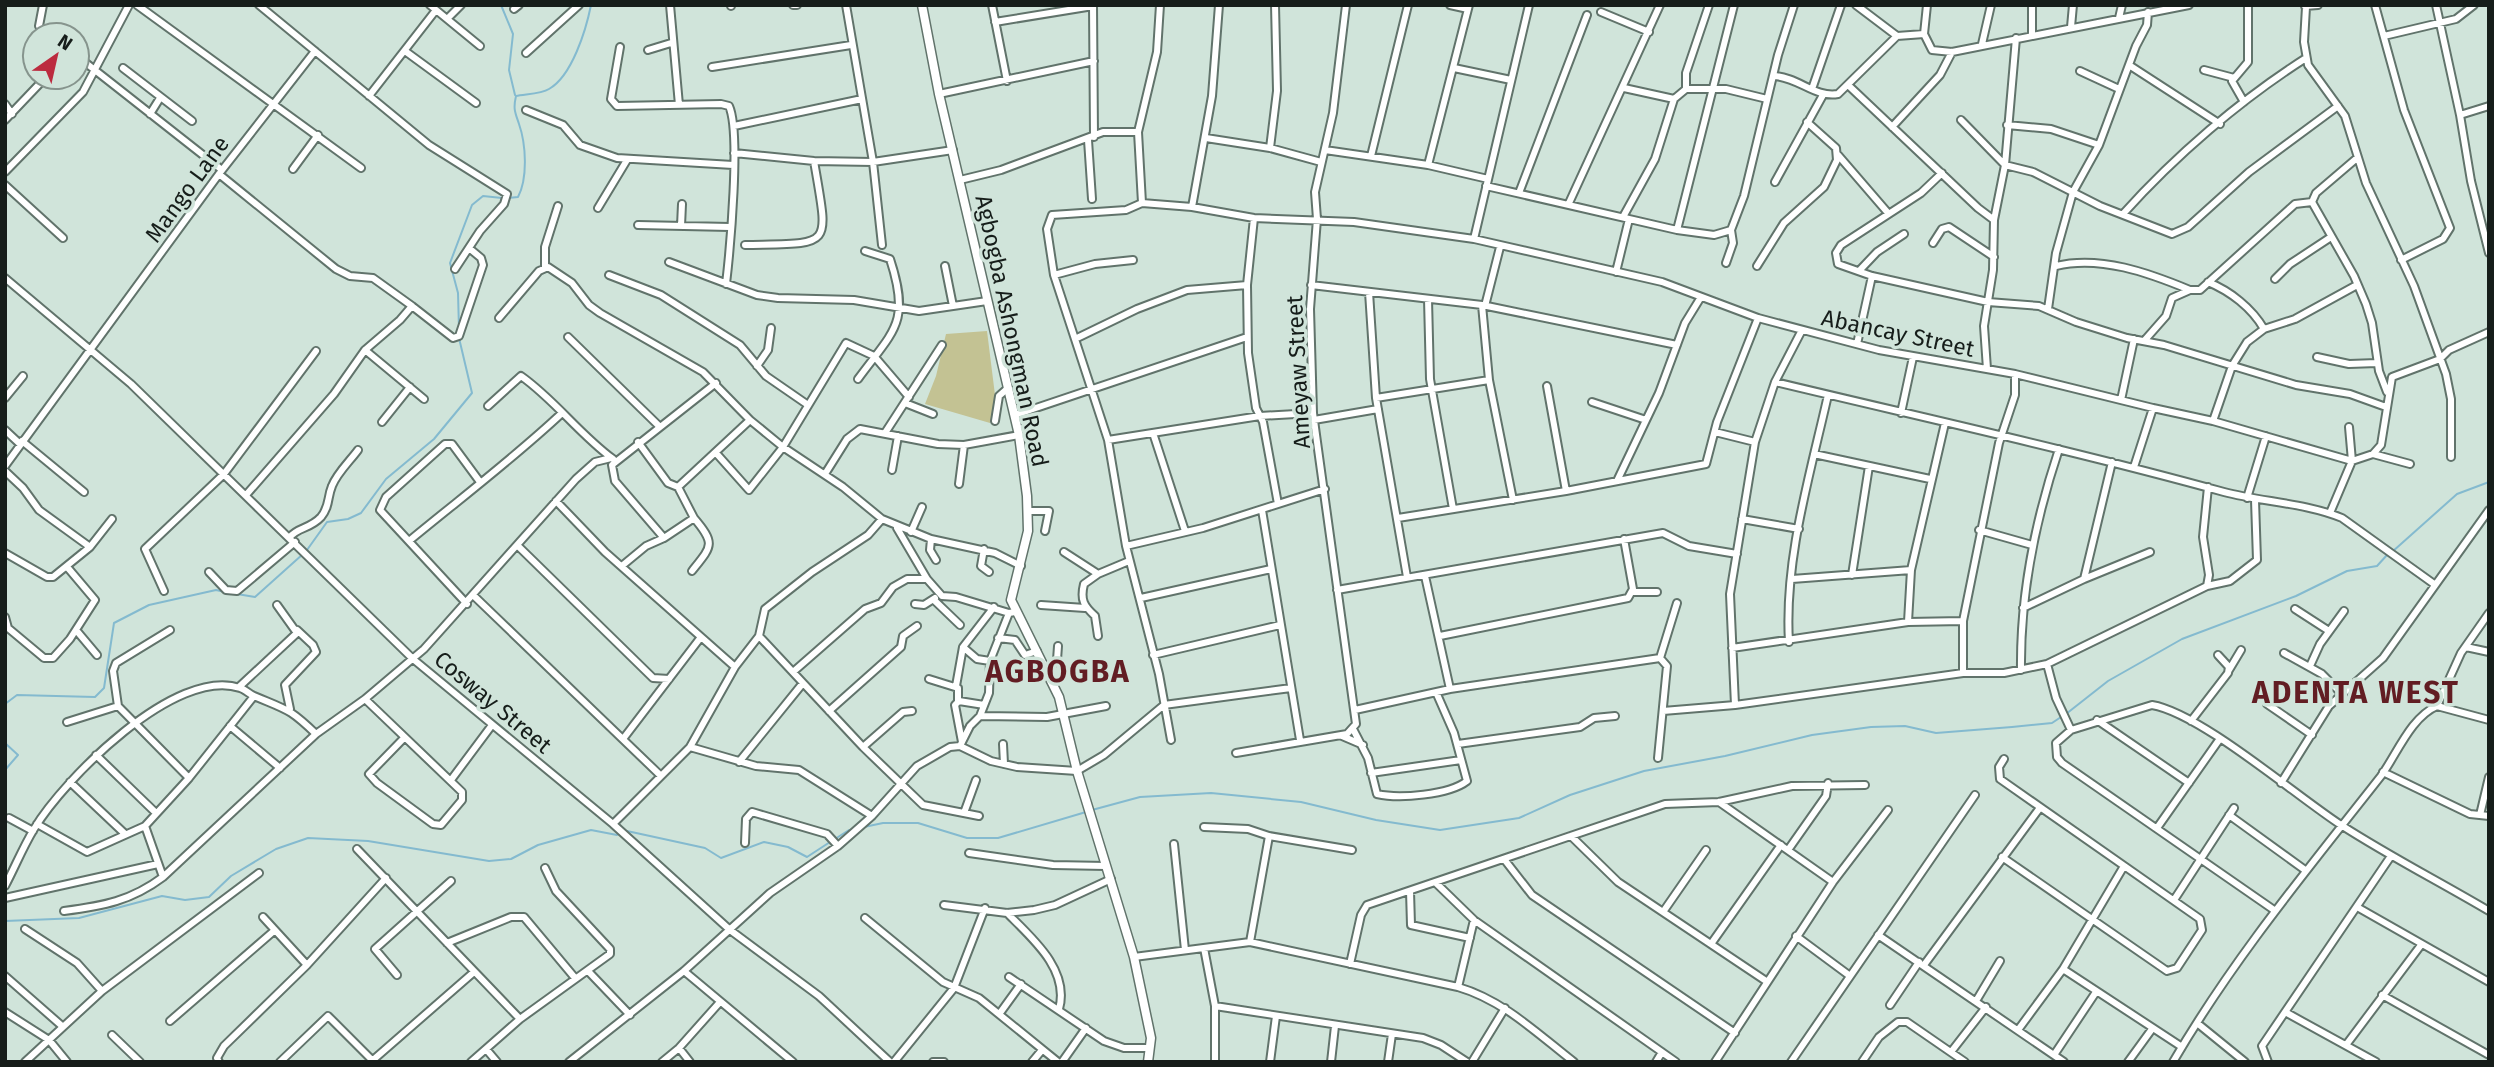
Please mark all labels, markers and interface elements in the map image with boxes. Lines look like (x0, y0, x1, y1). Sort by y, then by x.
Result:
north arrow (21, 21, 91, 91)
text: N (54, 29, 77, 55)
street label: Mango Lane (139, 130, 235, 248)
street label: Agbogba Ashongman Road (969, 192, 1055, 470)
street label: Ameyaw Street (1280, 294, 1316, 449)
street label: Abancay Street (1819, 303, 1978, 363)
street label: Cosway Street (429, 645, 558, 760)
district label: AGBOGBA (984, 654, 1131, 690)
district label: ADENTA WEST (2251, 675, 2460, 711)

